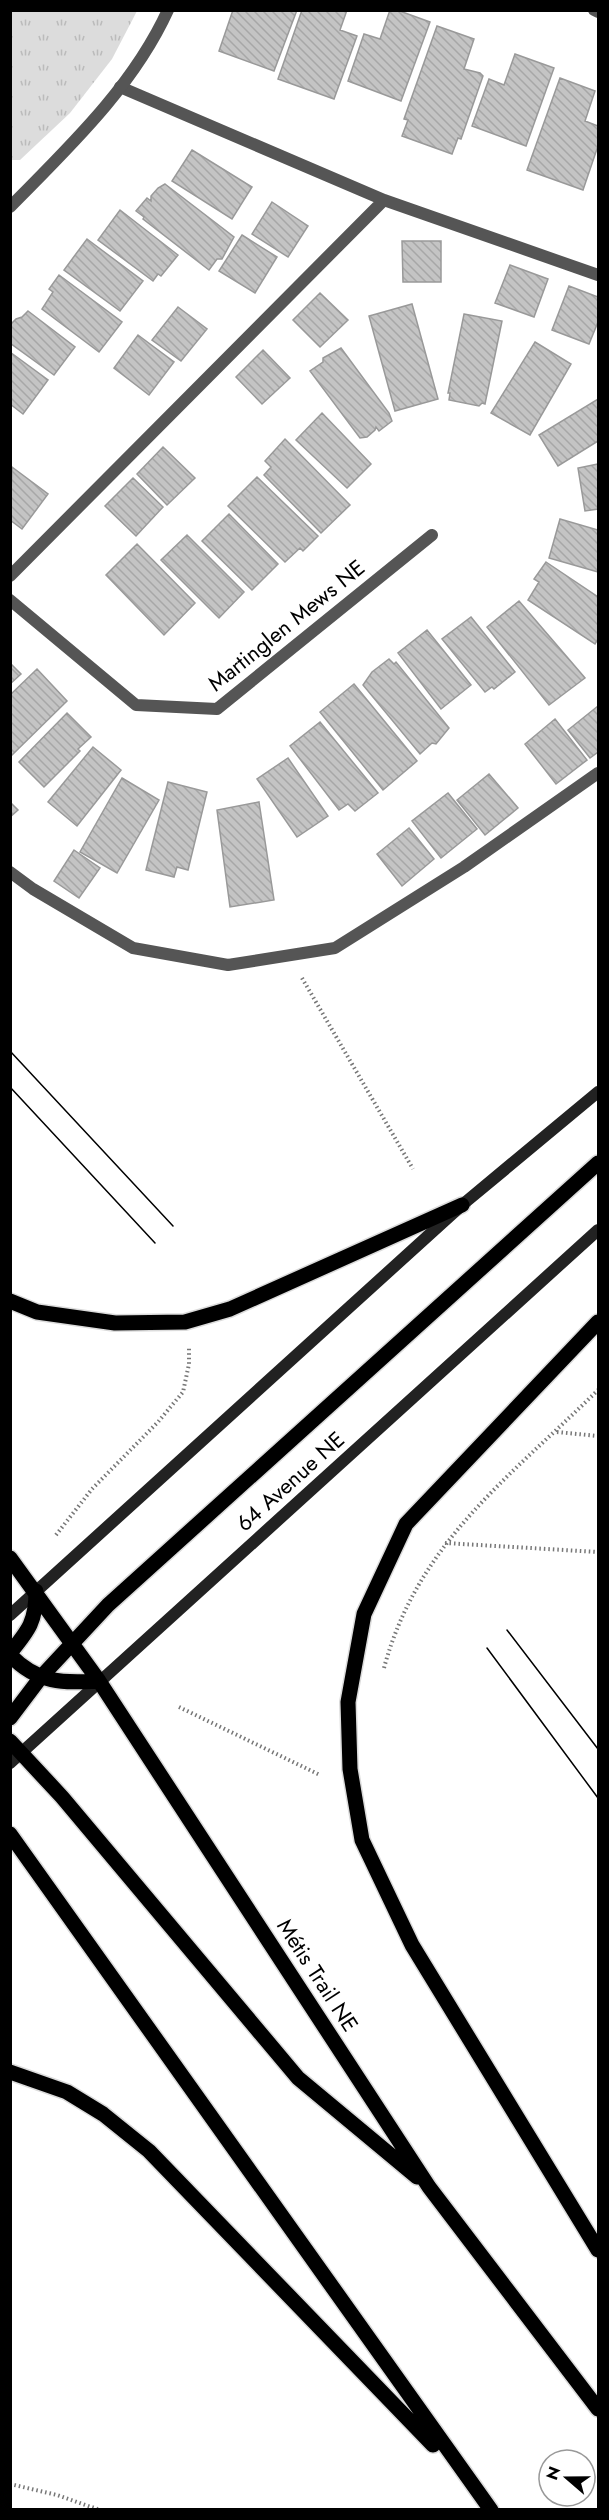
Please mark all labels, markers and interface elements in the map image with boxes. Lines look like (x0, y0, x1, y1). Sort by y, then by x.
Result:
street label: Martinglen Mews NE (201, 552, 371, 698)
street label: 64 Avenue NE (229, 1423, 351, 1539)
street label: Métis Trail NE (270, 1912, 366, 2038)
north arrow (537, 2448, 597, 2508)
text: N (540, 2463, 566, 2483)

